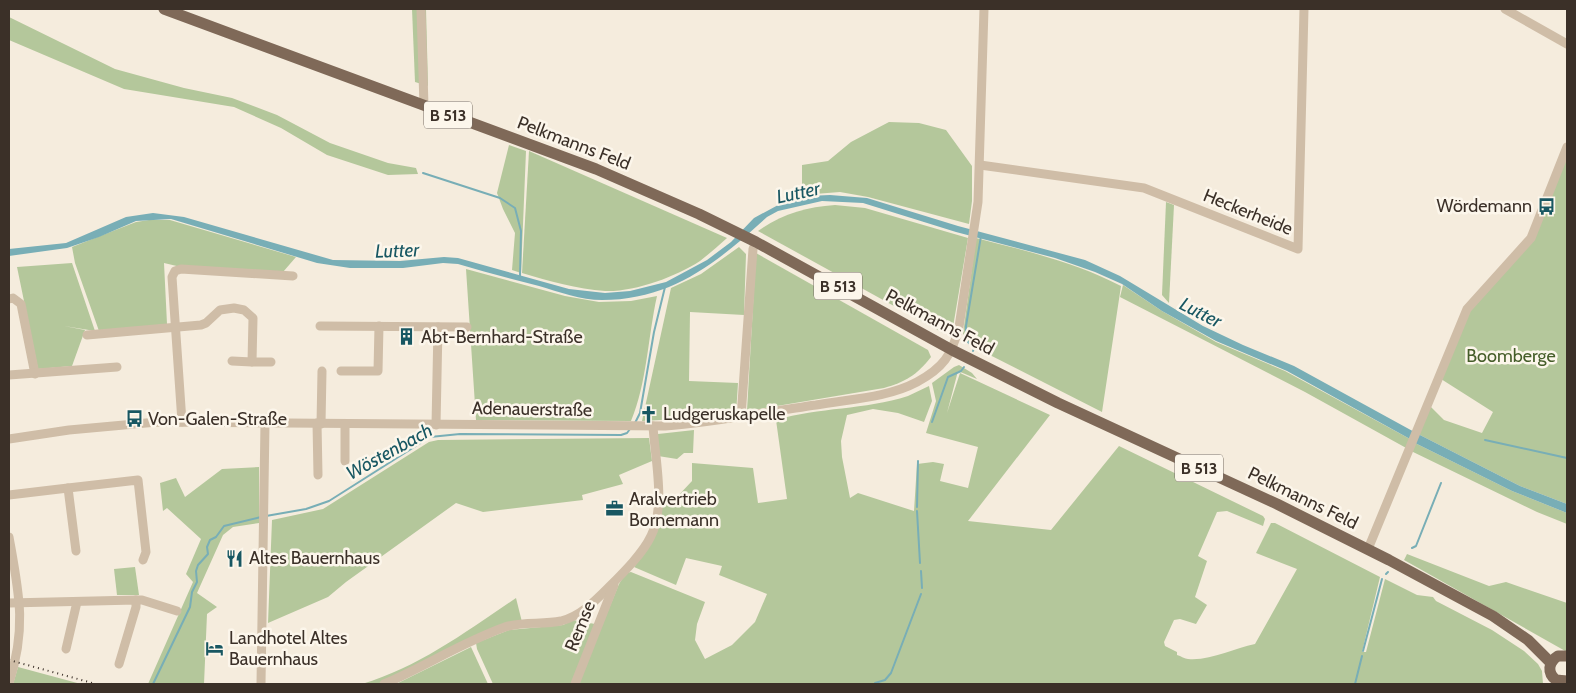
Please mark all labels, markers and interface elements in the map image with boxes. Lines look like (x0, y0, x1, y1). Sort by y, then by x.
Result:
road number: B 513 (424, 102, 472, 128)
street label: Pelkmanns Feld (514, 111, 634, 175)
water label: Lutter (774, 176, 823, 208)
street label: Heckerheide (1200, 184, 1296, 240)
place label: Wördemann (1437, 195, 1532, 217)
bus stop icon: Wördemann (1536, 196, 1556, 216)
water label: Lutter (375, 238, 421, 263)
road number: B 513 (814, 272, 862, 300)
street label: Pelkmanns Feld (882, 284, 998, 360)
water label: Lutter (1176, 292, 1227, 333)
place label: Abt-Bernhard-Straße (421, 326, 583, 348)
building icon: Abt-Bernhard-Straße (397, 327, 417, 347)
park label: Boomberge (1466, 345, 1556, 367)
street label: Adenauerstraße (472, 397, 592, 421)
place label: Ludgeruskapelle (663, 403, 786, 425)
church icon: Ludgeruskapelle (639, 404, 659, 424)
place label: Von-Galen-Straße (148, 408, 287, 430)
bus stop icon: Von-Galen-Straße (124, 409, 144, 429)
water label: Wöstenbach (342, 418, 436, 485)
road number: B 513 (1175, 454, 1223, 482)
street label: Pelkmanns Feld (1244, 462, 1362, 534)
place label: Aralvertrieb Bornemann (629, 488, 719, 531)
office icon: Aralvertrieb Bornemann (605, 499, 625, 519)
place label: Altes Bauernhaus (249, 547, 380, 569)
restaurant icon: Altes Bauernhaus (225, 548, 245, 568)
street label: Remse (560, 598, 600, 654)
place label: Landhotel Altes Bauernhaus (229, 627, 348, 670)
hotel icon: Landhotel Altes Bauernhaus (205, 638, 225, 658)

